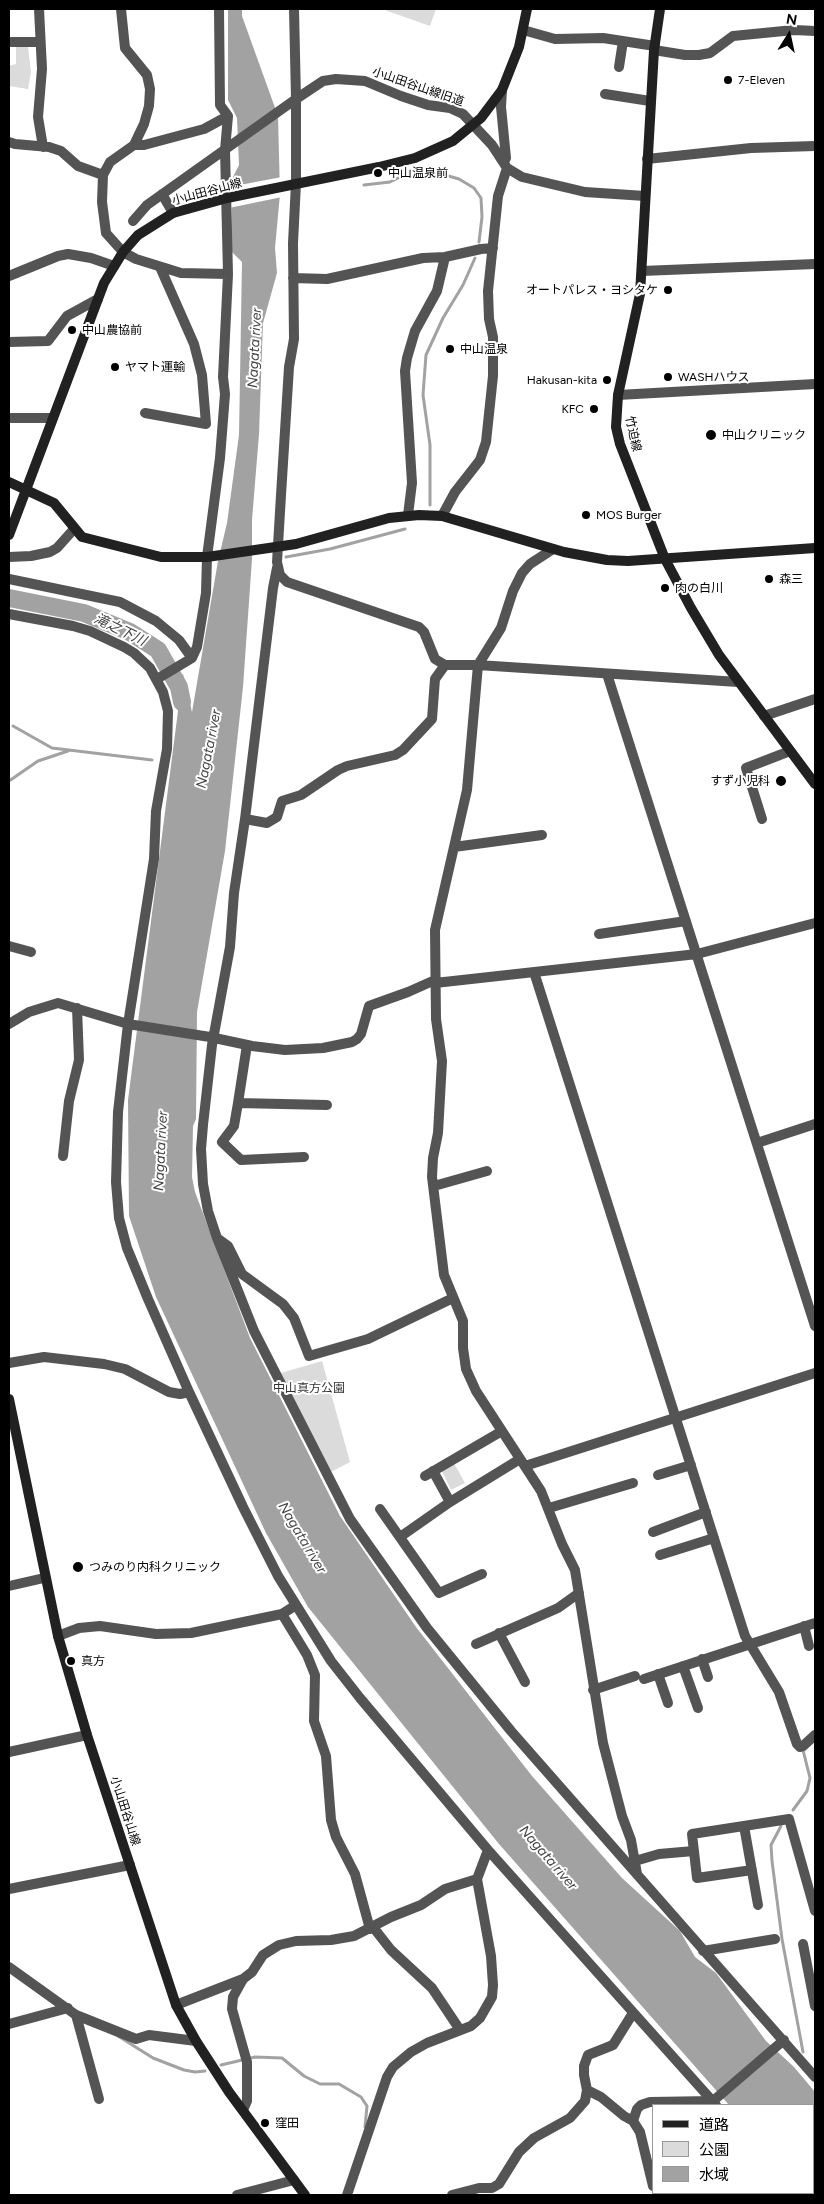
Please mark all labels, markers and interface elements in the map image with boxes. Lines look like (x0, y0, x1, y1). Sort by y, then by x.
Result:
north arrow (764, 10, 814, 60)
text: N (785, 10, 798, 29)
street label: 小山田谷山線旧道 (370, 65, 466, 109)
place label: 7-Eleven (738, 73, 785, 87)
marker: 7-Eleven (722, 74, 734, 86)
place label: 中山温泉前 (388, 166, 448, 180)
marker: 中山温泉前 (372, 167, 384, 179)
street label: 小山田谷山線 (170, 176, 244, 208)
place label: オートパレス・ヨシタケ (526, 283, 658, 297)
marker: オートパレス・ヨシタケ (662, 284, 674, 296)
water label: Nagata river (245, 308, 265, 388)
place label: 中山農協前 (82, 323, 142, 337)
marker: 中山農協前 (66, 324, 78, 336)
place label: 中山温泉 (460, 342, 508, 356)
marker: 中山温泉 (444, 343, 456, 355)
place label: ヤマト運輸 (125, 360, 185, 374)
marker: ヤマト運輸 (109, 361, 121, 373)
place label: WASHハウス (678, 370, 750, 384)
marker: WASHハウス (662, 371, 674, 383)
place label: Hakusan-kita (527, 373, 597, 387)
marker: Hakusan-kita (601, 374, 613, 386)
place label: KFC (562, 402, 584, 416)
marker: KFC (588, 403, 600, 415)
street label: 竹迫線 (622, 415, 644, 453)
marker: 中山クリニック (704, 428, 718, 442)
place label: 中山クリニック (722, 428, 806, 442)
place label: MOS Burger (596, 508, 662, 522)
marker: MOS Burger (580, 509, 592, 521)
place label: 森三 (779, 572, 803, 586)
marker: 森三 (763, 573, 775, 585)
place label: 肉の白川 (675, 581, 723, 595)
marker: 肉の白川 (659, 582, 671, 594)
water label: 滝之下川 (91, 610, 149, 650)
water label: Nagata river (193, 708, 225, 790)
place label: すず小児科 (710, 774, 770, 788)
marker: すず小児科 (774, 774, 788, 788)
water label: Nagata river (151, 1111, 171, 1191)
park label: 中山真方公園 (273, 1381, 345, 1395)
water label: Nagata river (274, 1499, 330, 1577)
marker: つみのり内科クリニック (71, 1560, 85, 1574)
place label: つみのり内科クリニック (89, 1560, 221, 1574)
place label: 真方 (81, 1654, 105, 1668)
marker: 真方 (65, 1655, 77, 1667)
street label: 小山田谷山線 (107, 1775, 143, 1847)
water label: Nagata river (515, 1822, 581, 1894)
legend (652, 2104, 814, 2194)
place label: 窪田 (275, 2116, 299, 2130)
text: 道路 (699, 2116, 729, 2134)
marker: 窪田 (259, 2117, 271, 2129)
text: 公園 (699, 2141, 729, 2159)
text: 水域 (699, 2166, 729, 2184)

